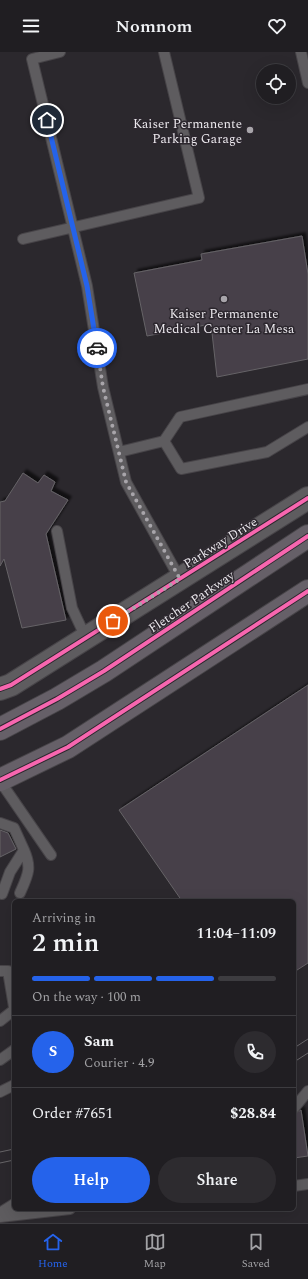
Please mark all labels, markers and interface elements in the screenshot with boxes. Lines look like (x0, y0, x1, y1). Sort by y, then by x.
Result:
text: Nomnom (116, 13, 192, 40)
icon: menu (20, 15, 42, 37)
icon: heart (266, 15, 288, 37)
map controls (256, 64, 296, 104)
button: locate (256, 64, 296, 104)
pin (30, 103, 64, 137)
icon: home (36, 109, 58, 131)
place label: Kaiser Permanente Parking Garage (133, 114, 242, 149)
marker: Kaiser Permanente Parking Garage (245, 125, 255, 135)
marker: Kaiser Permanente Medical Center La Mesa (219, 294, 229, 304)
place label: Kaiser Permanente Medical Center La Mesa (154, 304, 295, 339)
courier (77, 328, 117, 368)
icon: car (86, 337, 108, 359)
street label: Parkway Drive (180, 512, 262, 574)
street label: Fletcher Parkway (144, 565, 239, 638)
pin (96, 604, 130, 638)
icon: bag (102, 610, 124, 632)
text: Arriving in (32, 908, 96, 928)
text: 11:04–11:09 (196, 922, 276, 945)
text: 2 min (32, 923, 99, 963)
text: On the way · 100 m (32, 987, 141, 1007)
text: Sam (84, 1030, 114, 1053)
button: phone (234, 1031, 276, 1073)
text: S (49, 1040, 57, 1063)
text: Courier · 4.9 (84, 1053, 154, 1073)
text: Order #7651 (32, 1102, 113, 1125)
text: $28.84 (230, 1102, 276, 1125)
button: Help (32, 1157, 150, 1203)
button: Share (158, 1157, 276, 1203)
tab: Home (38, 1231, 68, 1272)
tab: Map (144, 1231, 166, 1272)
tab: Saved (242, 1231, 270, 1272)

